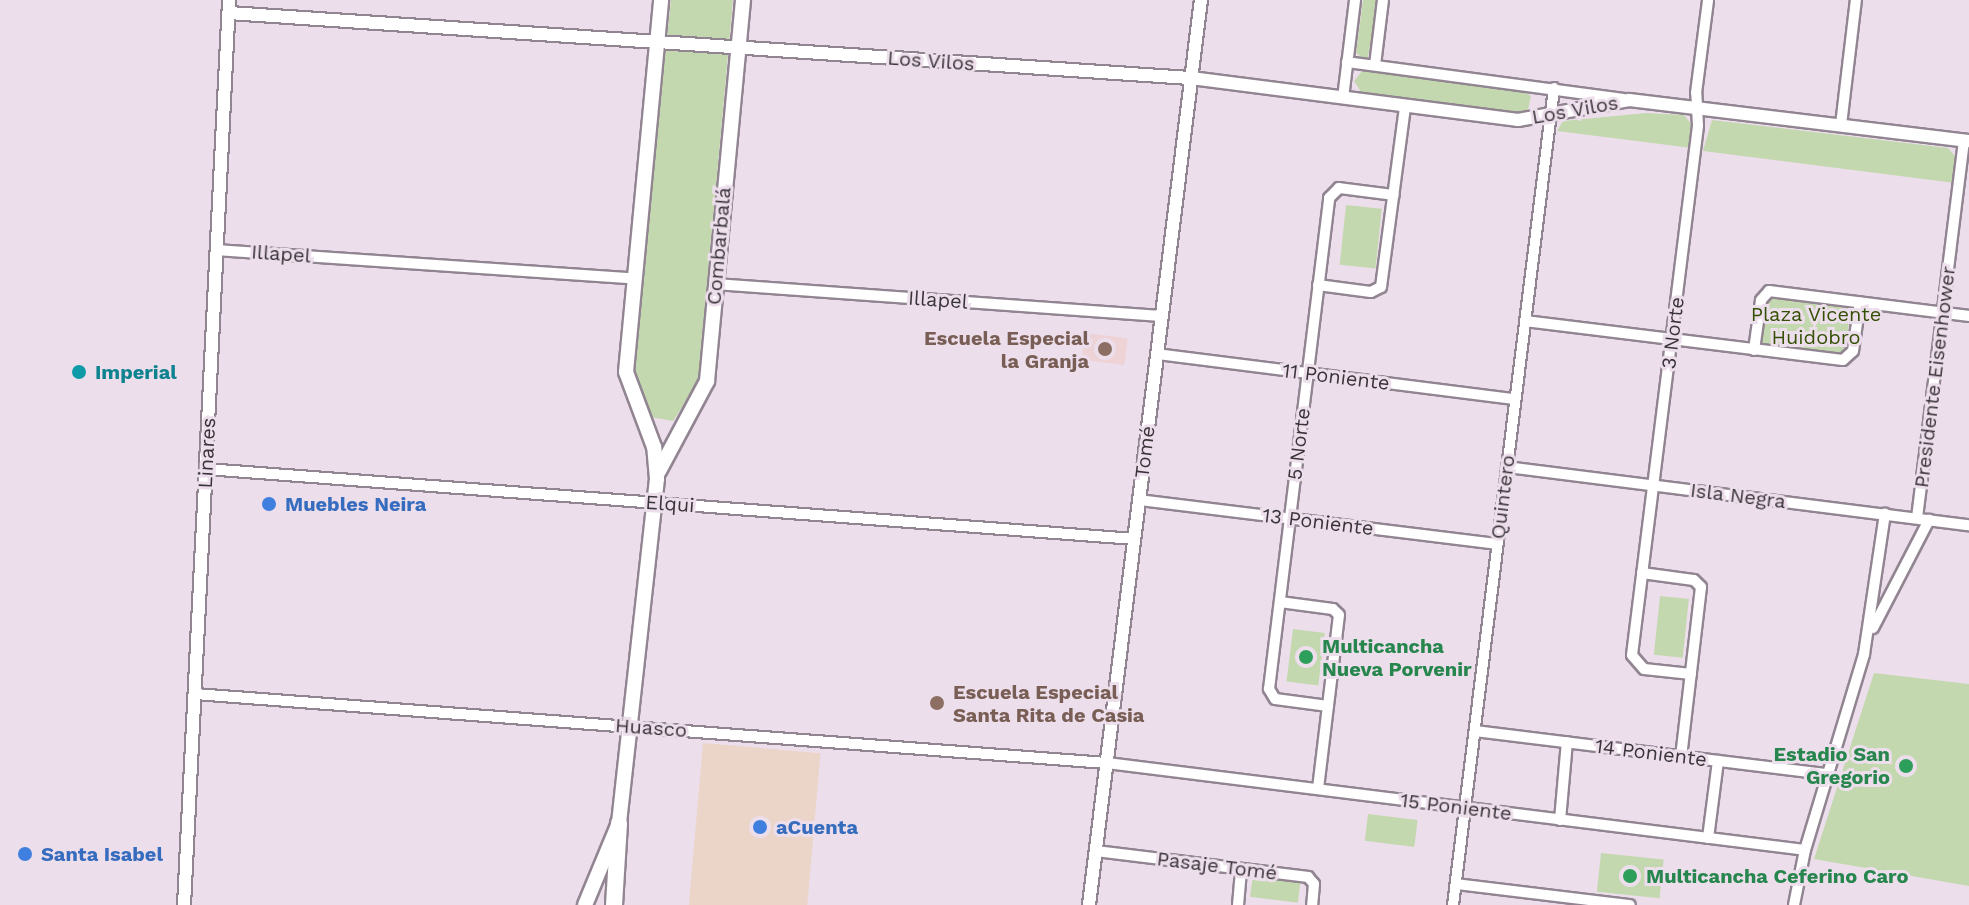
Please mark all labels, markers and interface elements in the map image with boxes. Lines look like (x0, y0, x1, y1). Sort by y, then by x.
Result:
street label: Los Vilos (886, 46, 976, 76)
street label: Los Vilos (1530, 91, 1620, 129)
street label: Combarbalá (702, 186, 736, 306)
street label: Illapel (250, 240, 312, 268)
street label: Presidente Eisenhower (1909, 265, 1961, 489)
street label: Illapel (907, 286, 969, 314)
street label: 3 Norte (1657, 296, 1689, 370)
park label: Plaza Vicente Huidobro (1750, 303, 1882, 350)
place label: Escuela Especial la Granja (924, 326, 1089, 373)
marker: Escuela Especial la Granja (1096, 340, 1114, 358)
street label: 11 Poniente (1281, 359, 1391, 395)
place label: Imperial (95, 360, 177, 384)
marker: Imperial (70, 363, 88, 381)
street label: 5 Norte (1283, 407, 1315, 481)
street label: Linares (193, 417, 221, 489)
street label: Tomé (1130, 424, 1160, 480)
street label: Quintero (1486, 454, 1520, 540)
street label: Isla Negra (1689, 478, 1787, 514)
street label: Elqui (645, 490, 695, 518)
place label: Muebles Neira (285, 492, 426, 516)
marker: Muebles Neira (260, 495, 278, 513)
street label: 13 Poniente (1261, 503, 1375, 541)
place label: Multicancha Nueva Porvenir (1322, 634, 1472, 681)
marker: Multicancha Nueva Porvenir (1297, 648, 1315, 666)
place label: Escuela Especial Santa Rita de Casia (953, 680, 1145, 727)
marker: Escuela Especial Santa Rita de Casia (928, 694, 946, 712)
street label: Huasco (614, 714, 688, 742)
street label: 14 Poniente (1594, 734, 1708, 772)
place label: Estadio San Gregorio (1773, 742, 1890, 789)
marker: Estadio San Gregorio (1897, 757, 1915, 775)
street label: 15 Poniente (1399, 788, 1513, 826)
place label: aCuenta (776, 815, 858, 839)
marker: aCuenta (751, 818, 769, 836)
place label: Santa Isabel (41, 842, 163, 866)
marker: Santa Isabel (16, 845, 34, 863)
street label: Pasaje Tomé (1155, 847, 1279, 885)
place label: Multicancha Ceferino Caro (1646, 864, 1909, 888)
marker: Multicancha Ceferino Caro (1621, 867, 1639, 885)

